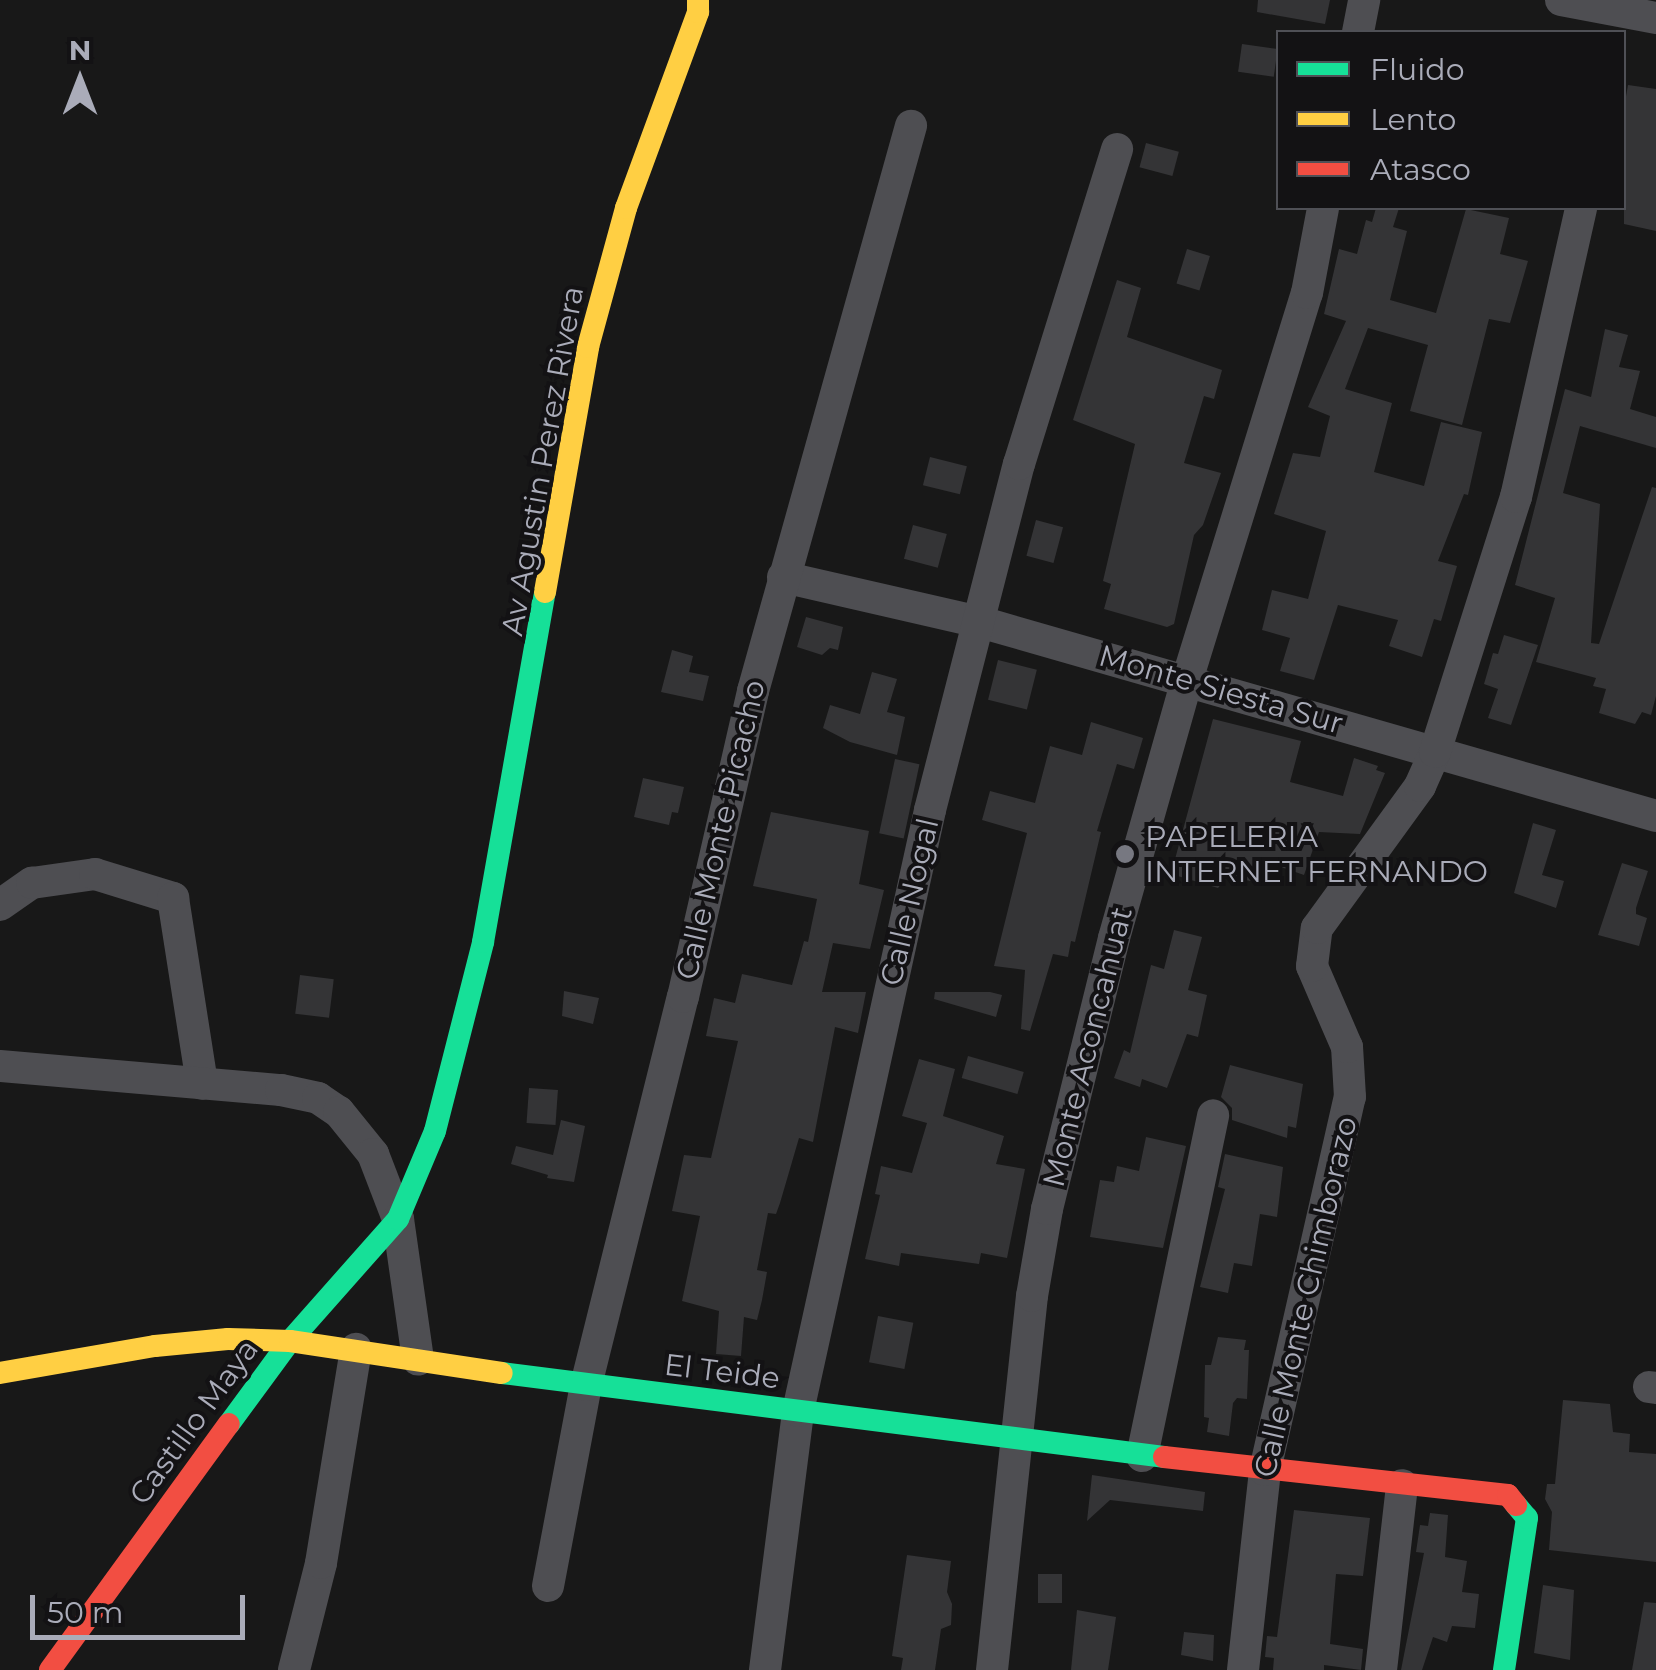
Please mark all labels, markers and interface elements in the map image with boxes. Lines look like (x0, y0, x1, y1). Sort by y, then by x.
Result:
north arrow (30, 30, 130, 130)
legend (1276, 30, 1626, 210)
text: N (69, 33, 91, 67)
text: Fluido (1370, 51, 1464, 88)
text: Lento (1370, 101, 1456, 138)
text: Atasco (1370, 151, 1471, 188)
street label: Av Agustin Perez Rivera (495, 283, 591, 639)
street label: Monte Siesta Sur (1095, 638, 1347, 742)
street label: Calle Monte Picacho (669, 677, 773, 983)
street label: Calle Nogal (873, 815, 947, 989)
place label: PAPELERIA INTERNET FERNANDO (1145, 819, 1488, 890)
marker: PAPELERIA INTERNET FERNANDO (1114, 843, 1136, 865)
street label: Monte Aconcahuat (1036, 903, 1140, 1191)
street label: Calle Monte Chimborazo (1247, 1113, 1365, 1481)
street label: Castillo Maya (122, 1332, 266, 1512)
street label: El Teide (662, 1347, 782, 1397)
scale bar (35, 1575, 250, 1637)
text: 50 m (47, 1594, 124, 1631)

